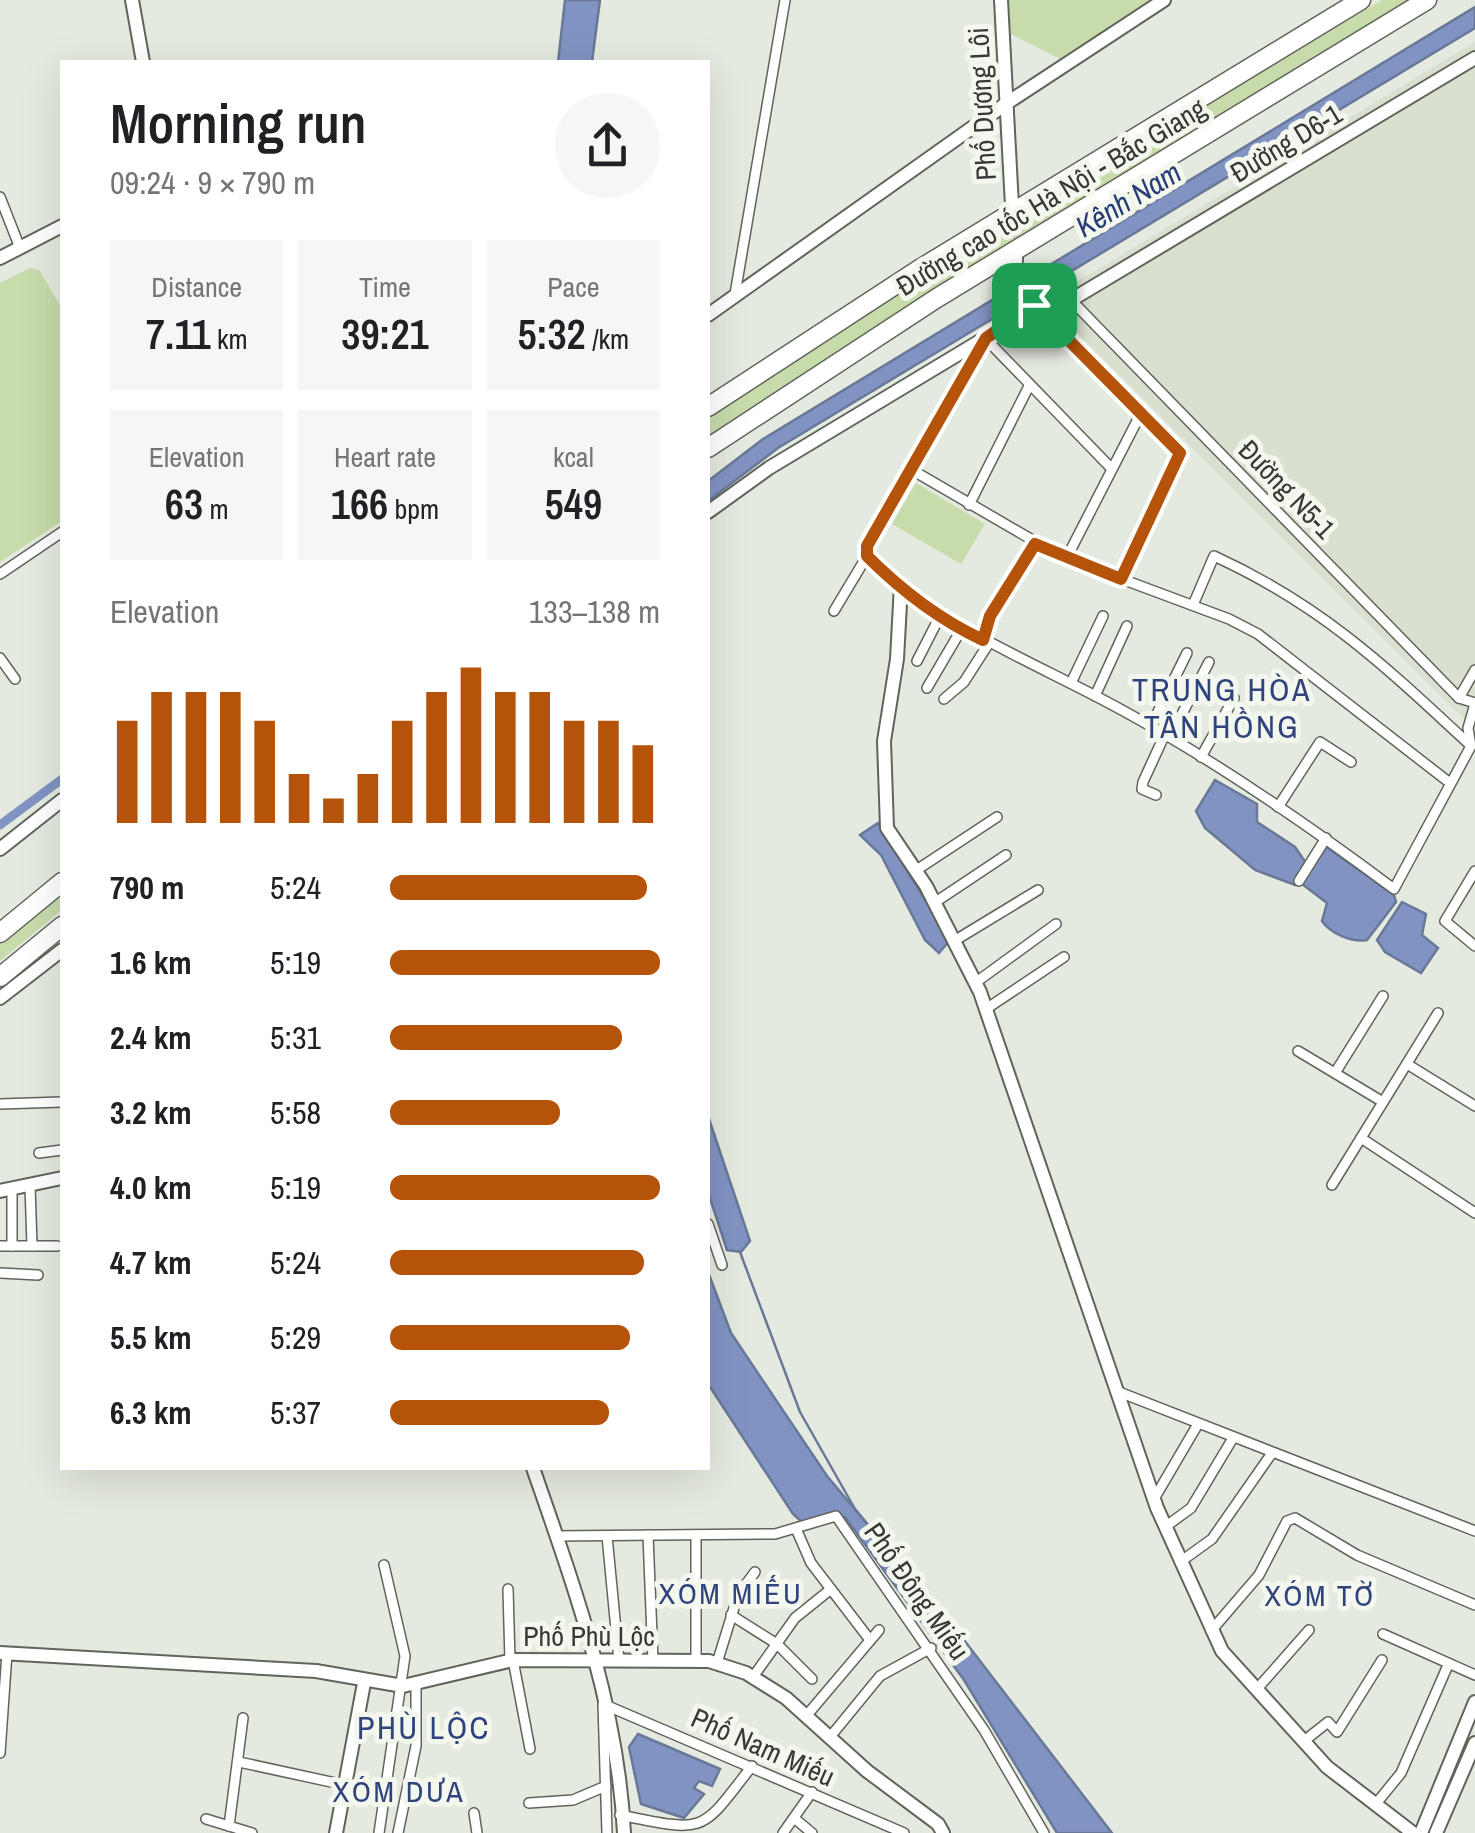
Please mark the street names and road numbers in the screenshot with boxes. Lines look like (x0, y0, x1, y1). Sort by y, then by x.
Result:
street label: Phố Dương Lôi (959, 27, 1005, 181)
street label: Đường cao tốc Hà Nội - Bắc Giang (889, 89, 1213, 305)
street label: Đường D6-1 (1223, 95, 1349, 191)
street label: Đường N5-1 (1230, 431, 1344, 547)
street label: Phố Đông Miếu (856, 1515, 978, 1667)
street label: Phố Phù Lộc (523, 1617, 655, 1655)
street label: Phố Nam Miếu (685, 1698, 841, 1796)

